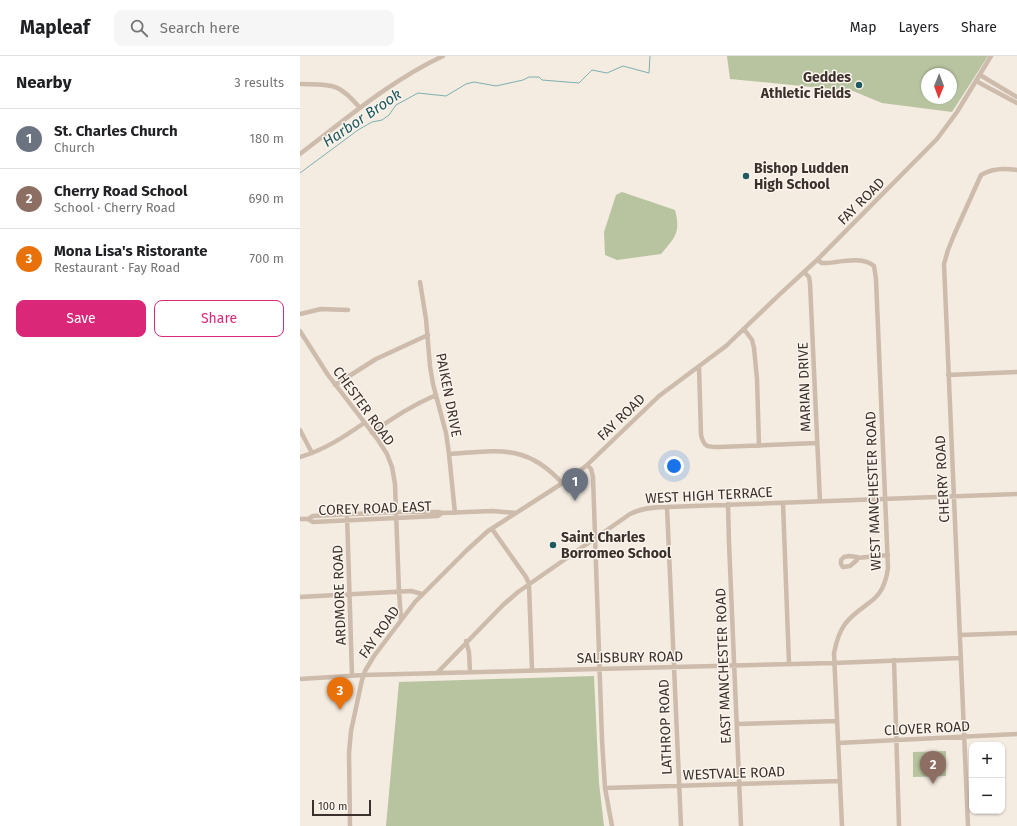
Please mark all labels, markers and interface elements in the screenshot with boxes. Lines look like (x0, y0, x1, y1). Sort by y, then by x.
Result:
search box (114, 10, 394, 46)
text: Mapleaf (20, 16, 90, 39)
icon: search (128, 17, 150, 39)
text: Search here (160, 19, 240, 37)
text: Map (850, 19, 876, 36)
text: Layers (898, 19, 939, 36)
text: Share (961, 19, 997, 36)
north arrow (921, 68, 957, 104)
place label: Geddes Athletic Fields (760, 69, 851, 102)
text: Nearby (16, 72, 71, 93)
text: 3 results (234, 75, 284, 90)
marker: Geddes Athletic Fields (854, 80, 864, 90)
water label: Harbor Brook (319, 85, 405, 151)
text: St. Charles Church (54, 122, 178, 140)
text: 1 (26, 131, 32, 146)
text: 180 m (249, 131, 284, 146)
text: Church (54, 140, 95, 155)
place label: Bishop Ludden High School (754, 160, 849, 193)
marker: Bishop Ludden High School (741, 171, 751, 181)
street label: FAY ROAD (834, 174, 889, 229)
text: Cherry Road School (54, 182, 188, 200)
text: 2 (26, 191, 32, 206)
text: 690 m (249, 191, 284, 206)
text: School · Cherry Road (54, 200, 176, 215)
text: Mona Lisa's Ristorante (54, 242, 207, 260)
text: 3 (26, 251, 32, 266)
text: 700 m (249, 251, 284, 266)
text: Restaurant · Fay Road (54, 260, 180, 275)
button: Save (16, 300, 146, 337)
button: Share (154, 300, 284, 337)
street label: MARIAN DRIVE (794, 342, 815, 432)
street label: PAIKEN DRIVE (432, 352, 465, 439)
street label: CHESTER ROAD (329, 363, 398, 449)
street label: FAY ROAD (594, 390, 649, 444)
street label: WEST MANCHESTER ROAD (862, 411, 885, 571)
street label: CHERRY ROAD (932, 435, 953, 523)
your location (664, 456, 684, 476)
pin: 1 (562, 468, 588, 501)
street label: WEST HIGH TERRACE (645, 484, 773, 507)
street label: COREY ROAD EAST (318, 498, 433, 519)
place label: Saint Charles Borromeo School (561, 529, 672, 562)
marker: Saint Charles Borromeo School (548, 540, 558, 550)
street label: ARDMORE ROAD (329, 544, 350, 645)
street label: EAST MANCHESTER ROAD (712, 588, 735, 744)
street label: FAY ROAD (355, 603, 404, 662)
street label: SALISBURY ROAD (577, 648, 683, 667)
pin: 3 (327, 677, 353, 710)
street label: LATHROP ROAD (655, 679, 676, 775)
street label: CLOVER ROAD (884, 718, 971, 739)
map controls (969, 742, 1005, 814)
button: + (969, 742, 1005, 778)
pin: 2 (920, 751, 946, 784)
street label: WESTVALE ROAD (683, 763, 785, 784)
button: − (969, 778, 1005, 814)
scale bar (312, 798, 371, 817)
text: 100 m (318, 800, 347, 813)

